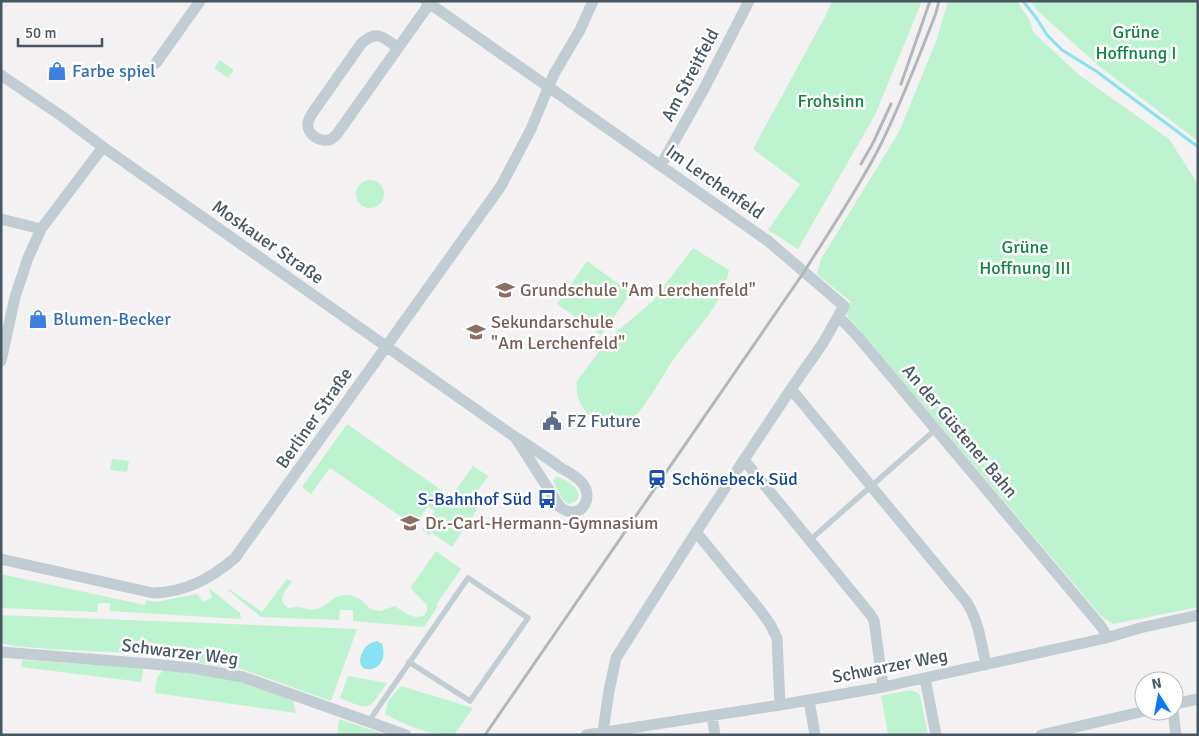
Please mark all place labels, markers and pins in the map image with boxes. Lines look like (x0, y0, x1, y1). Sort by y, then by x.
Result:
shop icon: Farbe spiel (46, 60, 68, 82)
place label: Farbe spiel (72, 60, 156, 82)
school or university icon: Grundschule "Am Lerchenfeld" (494, 279, 516, 301)
place label: Grundschule "Am Lerchenfeld" (520, 279, 756, 301)
shop icon: Blumen-Becker (27, 308, 49, 330)
place label: Blumen-Becker (53, 308, 171, 330)
place label: Sekundarschule "Am Lerchenfeld" (491, 311, 625, 354)
school or university icon: Sekundarschule "Am Lerchenfeld" (465, 321, 487, 343)
public building icon: FZ Future (541, 410, 563, 432)
place label: FZ Future (567, 410, 641, 432)
station icon: Schönebeck Süd (646, 468, 668, 490)
place label: Schönebeck Süd (672, 468, 798, 490)
place label: S-Bahnhof Süd (418, 488, 532, 510)
bus stop icon: S-Bahnhof Süd (536, 488, 558, 510)
school or university icon: Dr.-Carl-Hermann-Gymnasium (399, 512, 421, 534)
place label: Dr.-Carl-Hermann-Gymnasium (425, 512, 658, 534)

